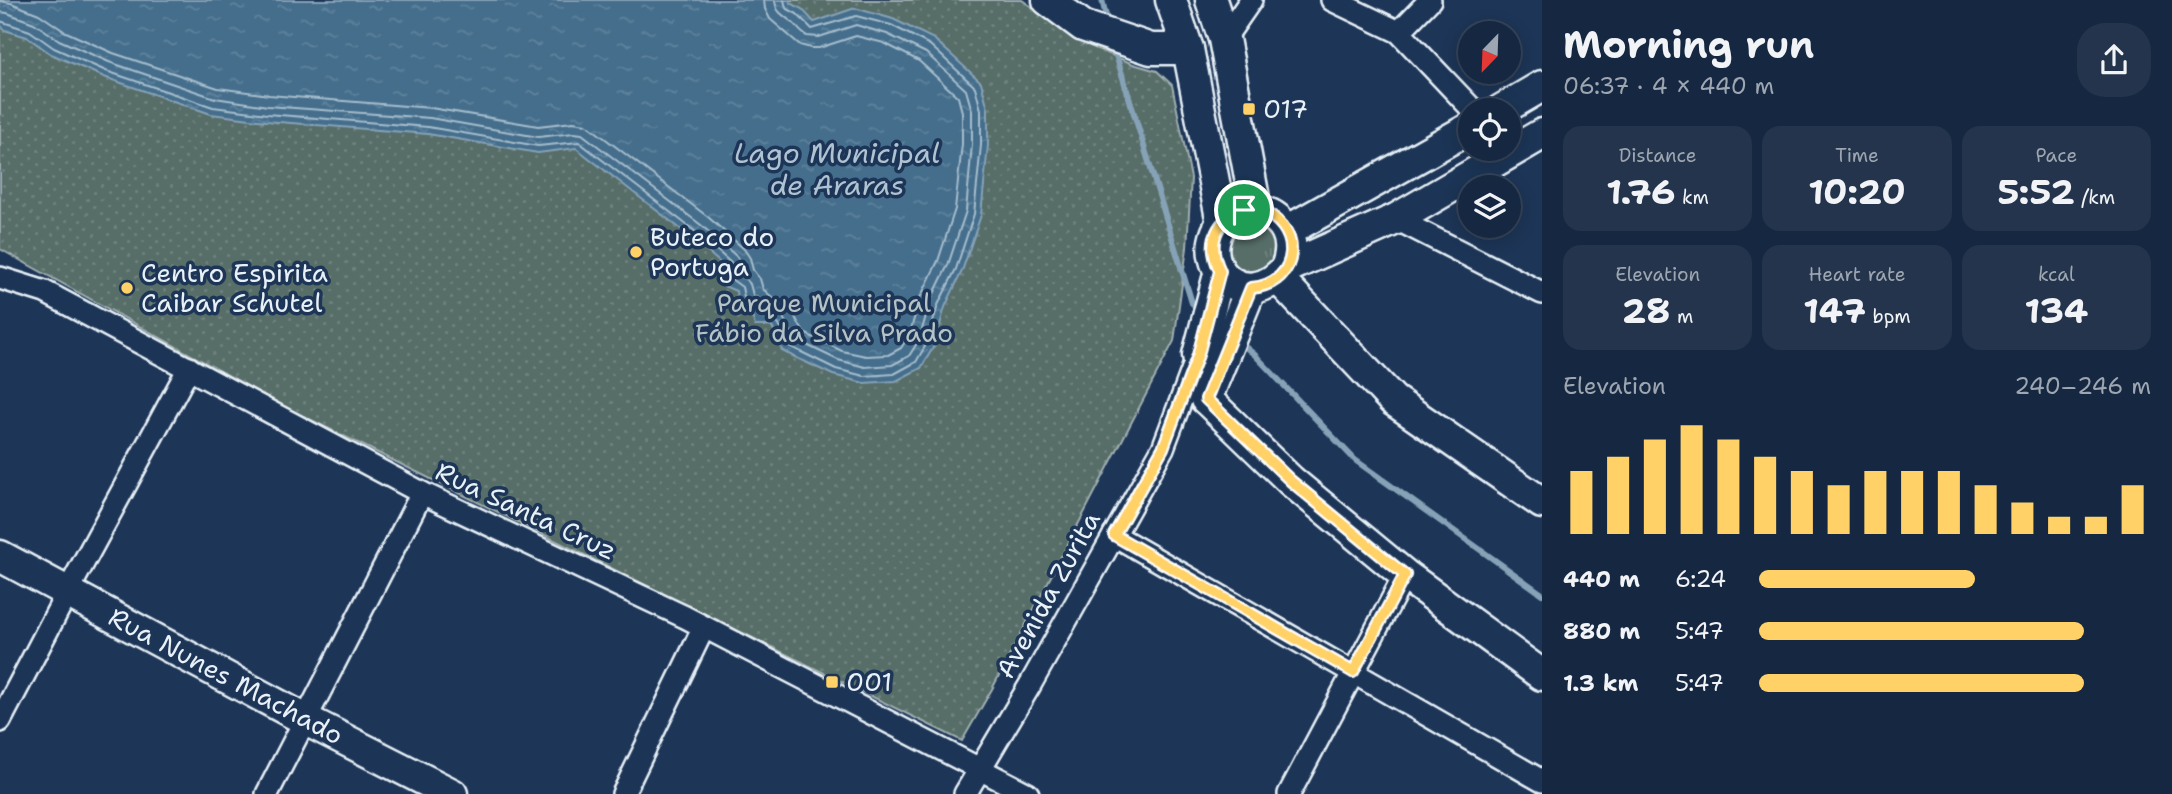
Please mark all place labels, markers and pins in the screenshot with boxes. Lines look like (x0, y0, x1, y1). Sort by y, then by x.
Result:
place label: 017 (1263, 91, 1308, 126)
marker: 017 (1241, 101, 1257, 117)
pin (1214, 180, 1274, 240)
place label: Buteco do Portuga (650, 219, 774, 284)
marker: Buteco do Portuga (628, 244, 644, 260)
place label: Centro Espirita Caibar Schutel (141, 255, 328, 320)
marker: Centro Espirita Caibar Schutel (119, 280, 135, 296)
place label: 001 (846, 664, 892, 699)
marker: 001 (824, 674, 840, 690)

